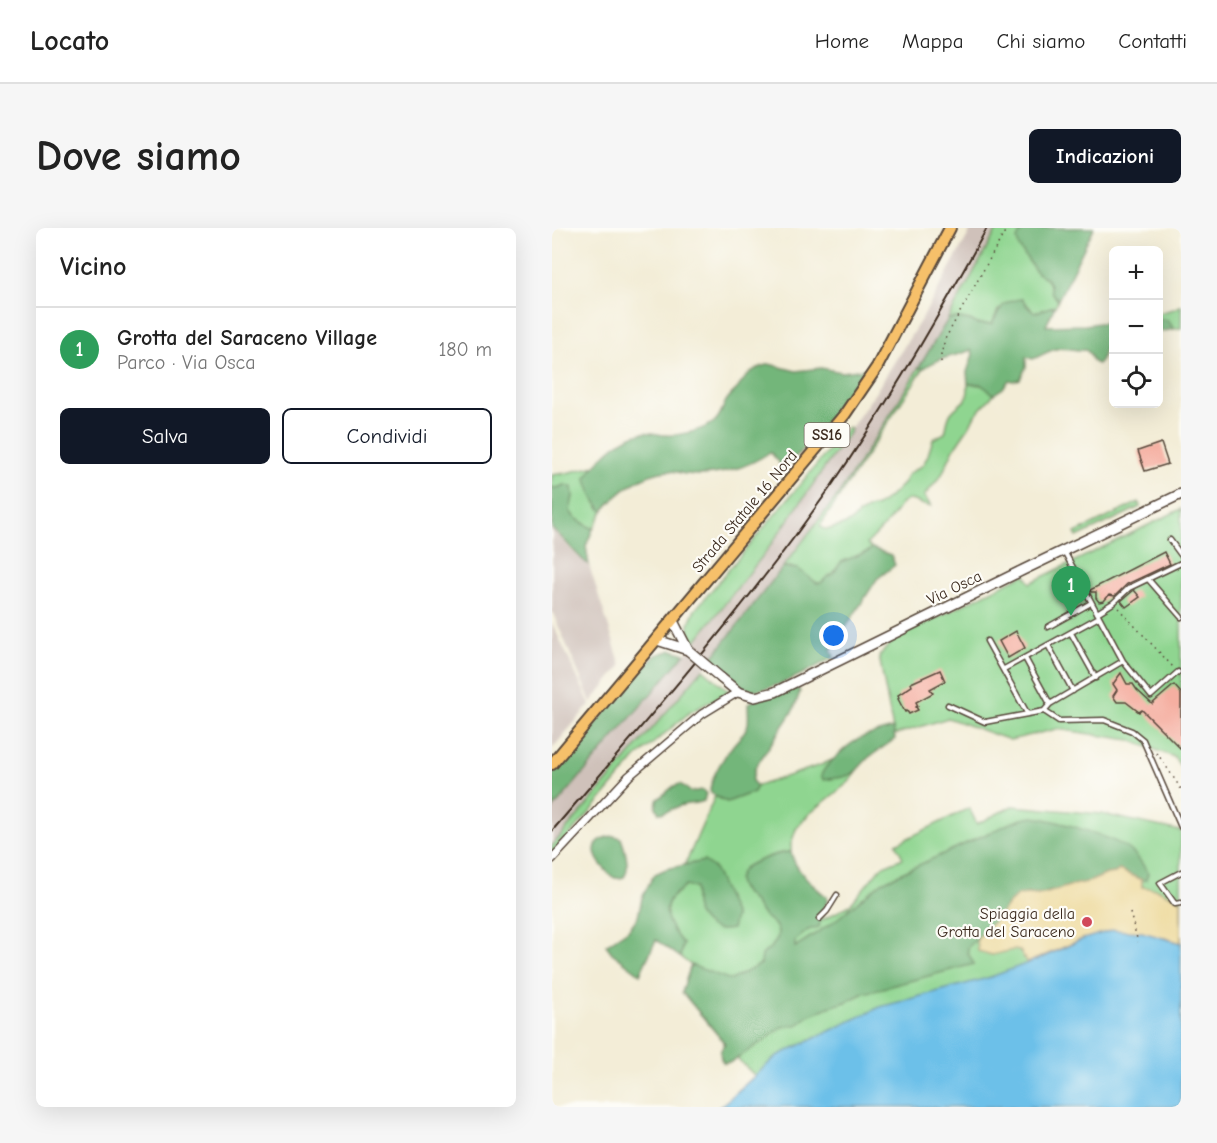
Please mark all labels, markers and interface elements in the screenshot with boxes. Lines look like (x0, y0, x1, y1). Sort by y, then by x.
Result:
text: Locato (30, 25, 109, 57)
text: Home (815, 29, 869, 53)
text: Mappa (902, 29, 964, 53)
text: Chi siamo (997, 29, 1085, 53)
text: Contatti (1118, 29, 1187, 53)
button: Indicazioni (1029, 129, 1181, 183)
text: Dove siamo (36, 132, 241, 181)
map controls (1109, 246, 1163, 408)
button: + (1109, 246, 1163, 300)
text: Vicino (60, 252, 126, 282)
button: − (1109, 300, 1163, 354)
text: Grotta del Saraceno Village (117, 325, 377, 351)
text: 1 (76, 338, 83, 361)
text: 180 m (438, 338, 492, 361)
text: Parco · Via Osca (117, 351, 255, 374)
button: locate (1109, 354, 1163, 408)
button: Salva (60, 408, 270, 464)
button: Condividi (282, 408, 492, 464)
road number: SS16 (804, 423, 850, 447)
street label: Strada Statale 16 Nord (688, 447, 801, 576)
pin: 1 (1052, 566, 1090, 616)
street label: Via Osca (924, 567, 985, 609)
your location (819, 621, 848, 650)
place label: Spiaggia della Grotta del Saraceno (937, 905, 1075, 941)
marker: Spiaggia della Grotta del Saraceno (1080, 915, 1094, 929)

